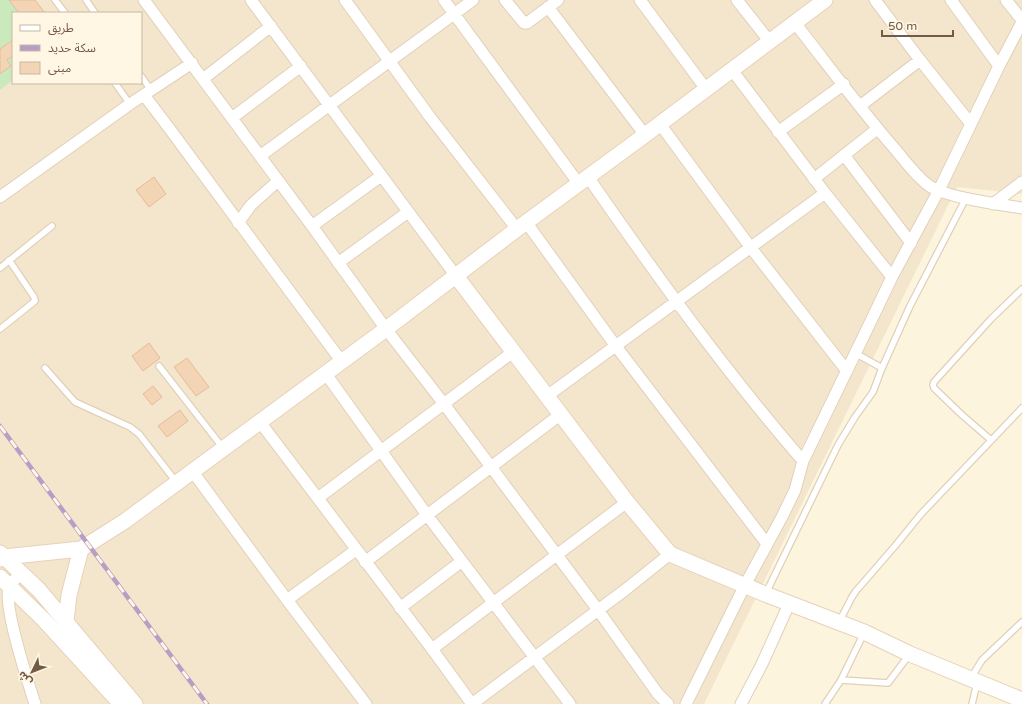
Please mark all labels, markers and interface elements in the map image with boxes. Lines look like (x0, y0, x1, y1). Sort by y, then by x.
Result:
legend (12, 12, 142, 84)
scale bar (882, 12, 953, 38)
text: 50 m (888, 19, 917, 33)
text: طريق (48, 21, 74, 36)
text: سكة حديد (48, 41, 96, 55)
text: مبنى (48, 61, 71, 75)
north arrow (12, 652, 52, 692)
text: ش (15, 669, 35, 688)

